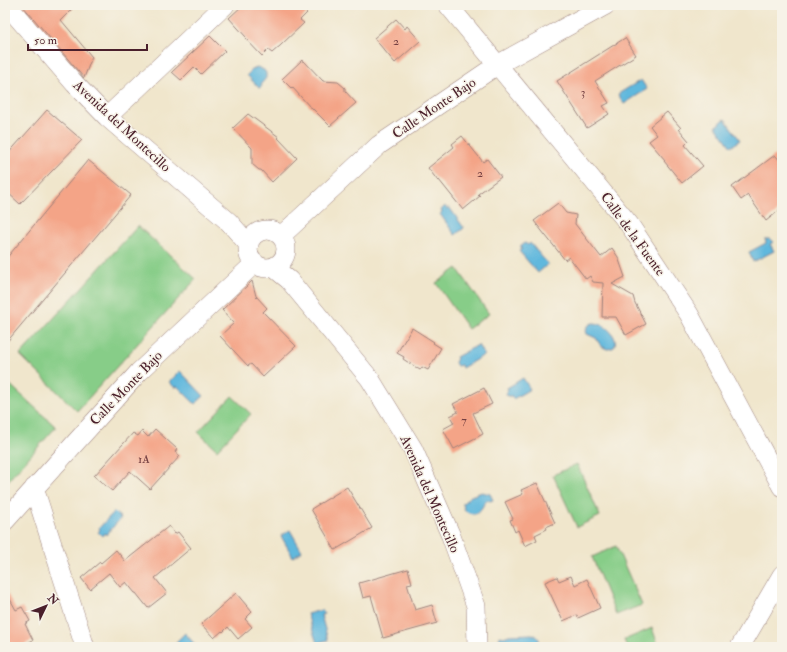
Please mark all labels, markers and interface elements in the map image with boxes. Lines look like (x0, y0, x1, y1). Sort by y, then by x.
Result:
scale bar (28, 26, 147, 52)
text: 50 m (34, 33, 58, 48)
house number: 2 (393, 34, 399, 49)
street label: Calle Monte Bajo (389, 74, 479, 142)
street label: Avenida del Montecillo (69, 76, 174, 176)
house number: 3 (581, 85, 585, 100)
house number: 2 (477, 166, 483, 181)
street label: Calle de la Fuente (597, 189, 669, 279)
street label: Calle Monte Bajo (86, 347, 166, 429)
house number: 7 (461, 413, 467, 428)
street label: Avenida del Montecillo (396, 432, 464, 556)
house number: 1A (138, 452, 150, 467)
north arrow (26, 586, 66, 626)
text: N (44, 591, 62, 608)

